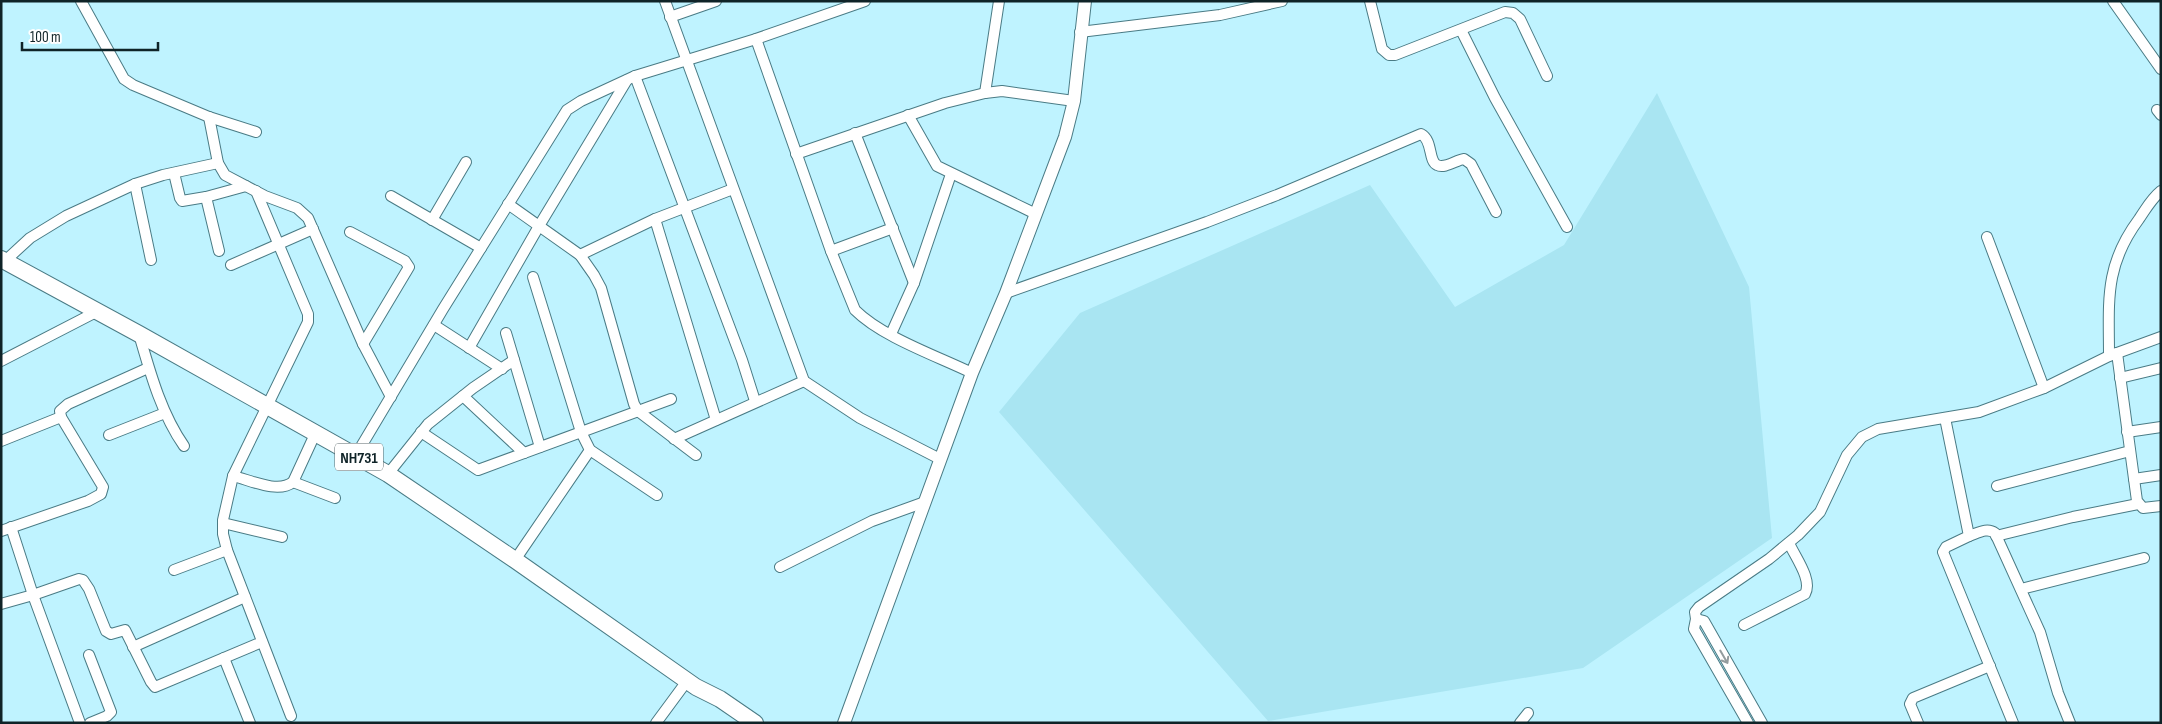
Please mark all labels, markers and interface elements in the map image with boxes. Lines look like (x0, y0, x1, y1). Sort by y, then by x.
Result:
scale bar (22, 20, 159, 52)
text: 100 m (30, 28, 61, 47)
road number: NH731 (335, 444, 383, 471)
one-way arrow (1719, 649, 1729, 664)

